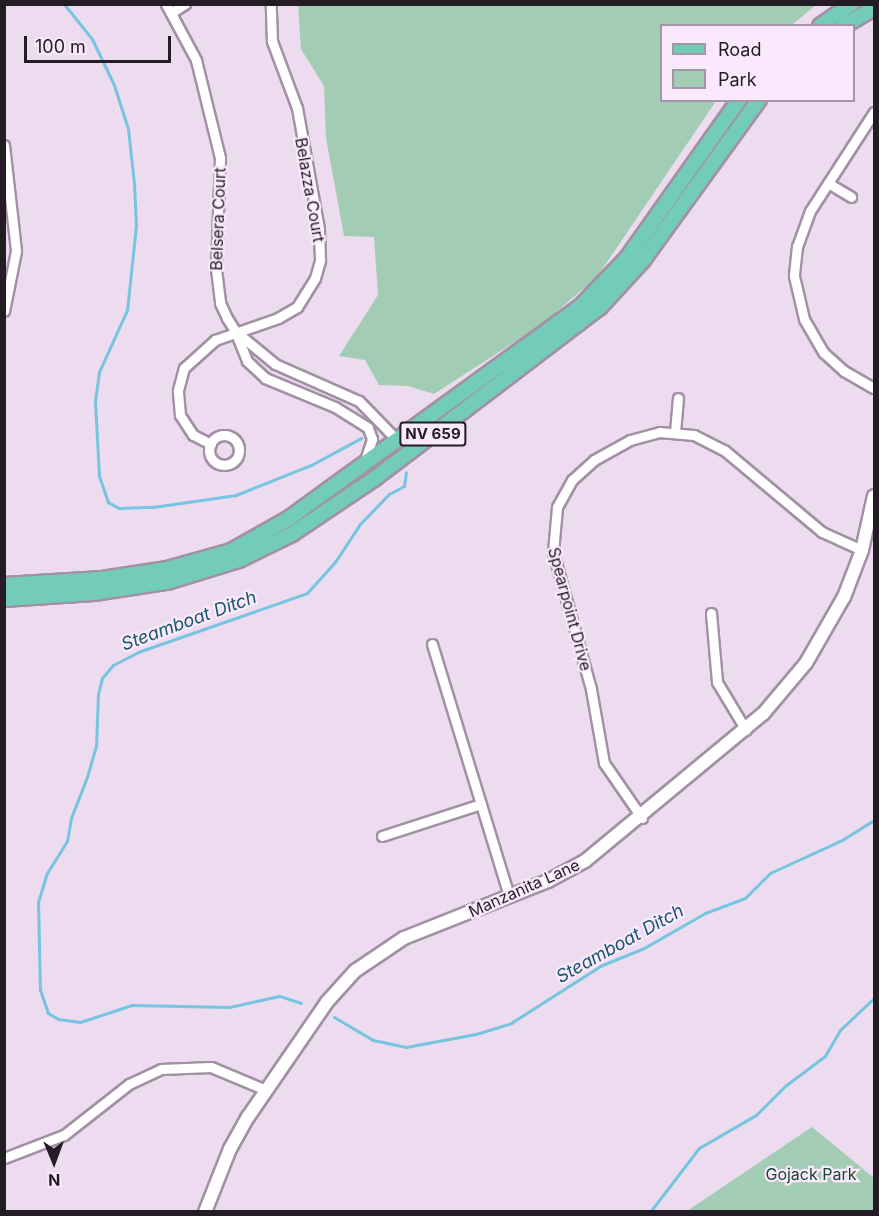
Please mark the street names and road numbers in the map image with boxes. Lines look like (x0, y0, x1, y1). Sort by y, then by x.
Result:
street label: Belazza Court (291, 136, 329, 244)
street label: Belsera Court (207, 167, 229, 271)
road number: NV 659 (398, 422, 468, 446)
street label: Spearpoint Drive (544, 545, 596, 673)
street label: Manzanita Lane (465, 855, 583, 921)

